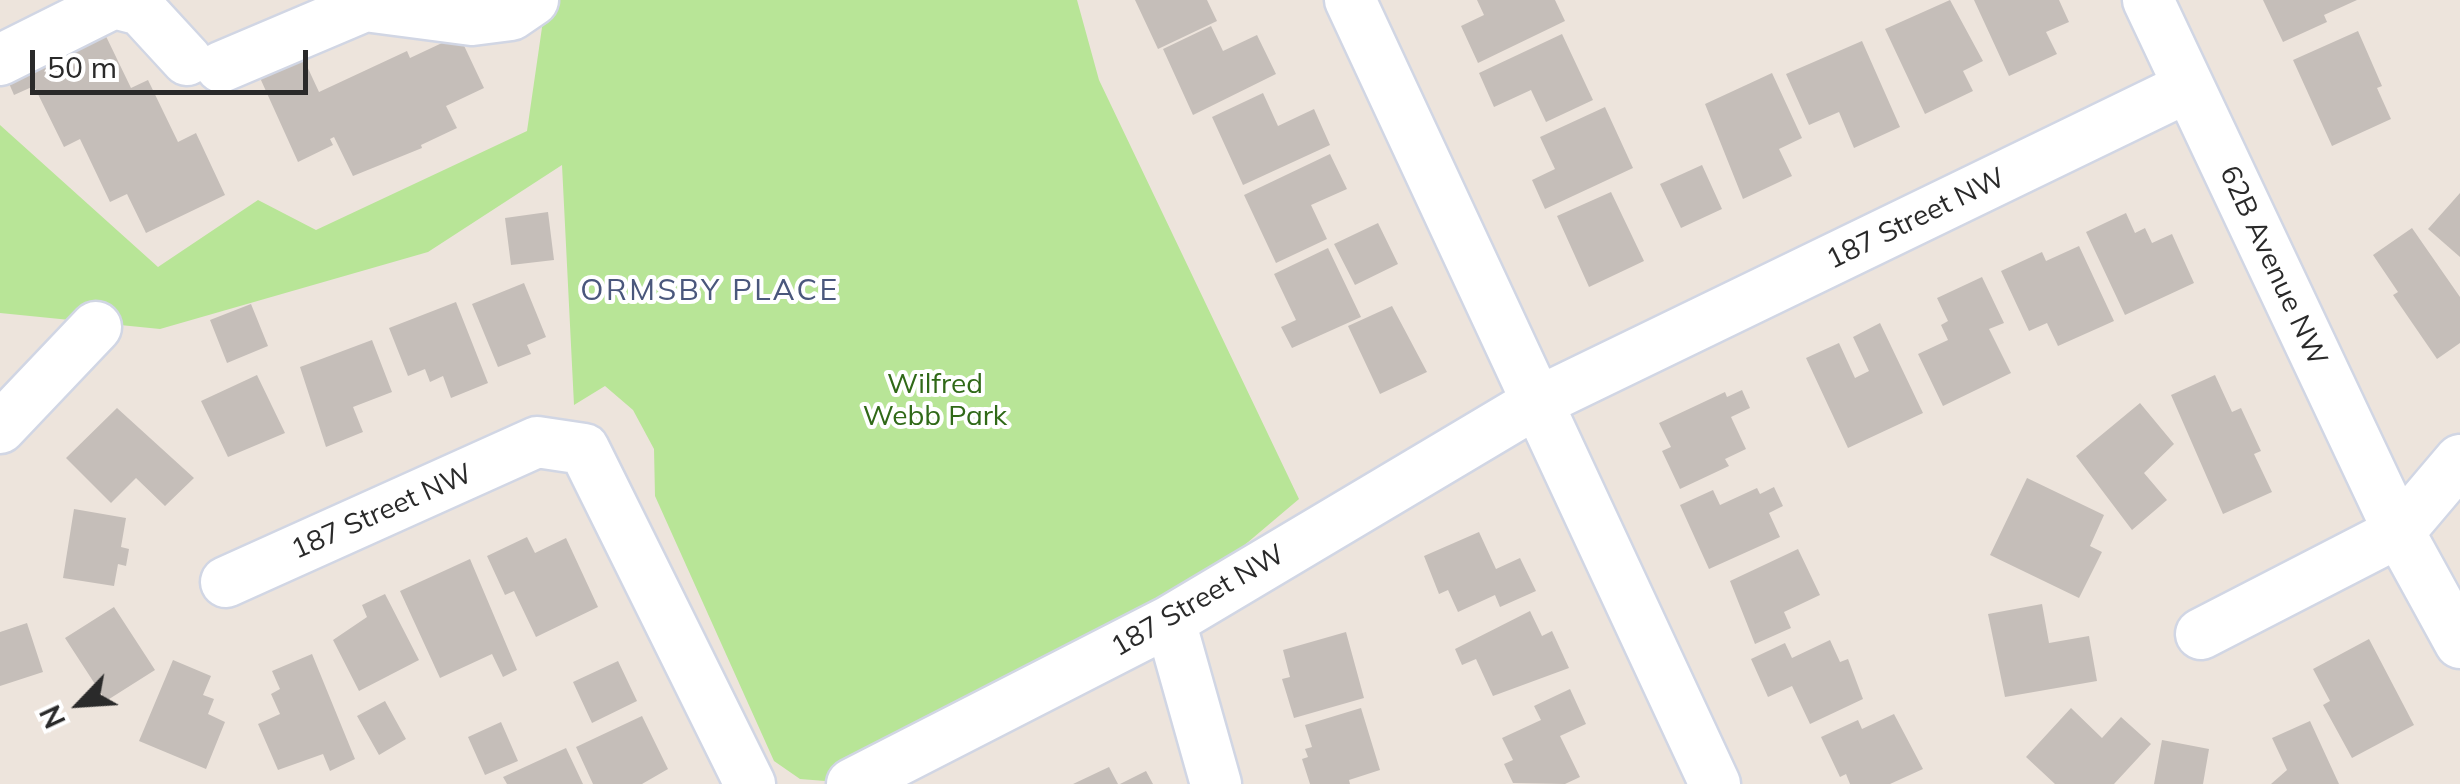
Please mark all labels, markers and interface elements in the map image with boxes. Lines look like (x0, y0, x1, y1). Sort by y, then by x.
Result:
scale bar (35, 30, 312, 92)
text: 50 m (47, 48, 117, 86)
street label: 187 Street NW (1821, 161, 2011, 277)
street label: 62B Avenue NW (2212, 161, 2334, 371)
district label: ORMSBY PLACE (580, 273, 840, 309)
park label: Wilfred Webb Park (863, 368, 1007, 434)
street label: 187 Street NW (286, 457, 478, 567)
street label: 187 Street NW (1105, 538, 1291, 664)
north arrow (30, 654, 130, 754)
text: N (32, 700, 73, 734)

